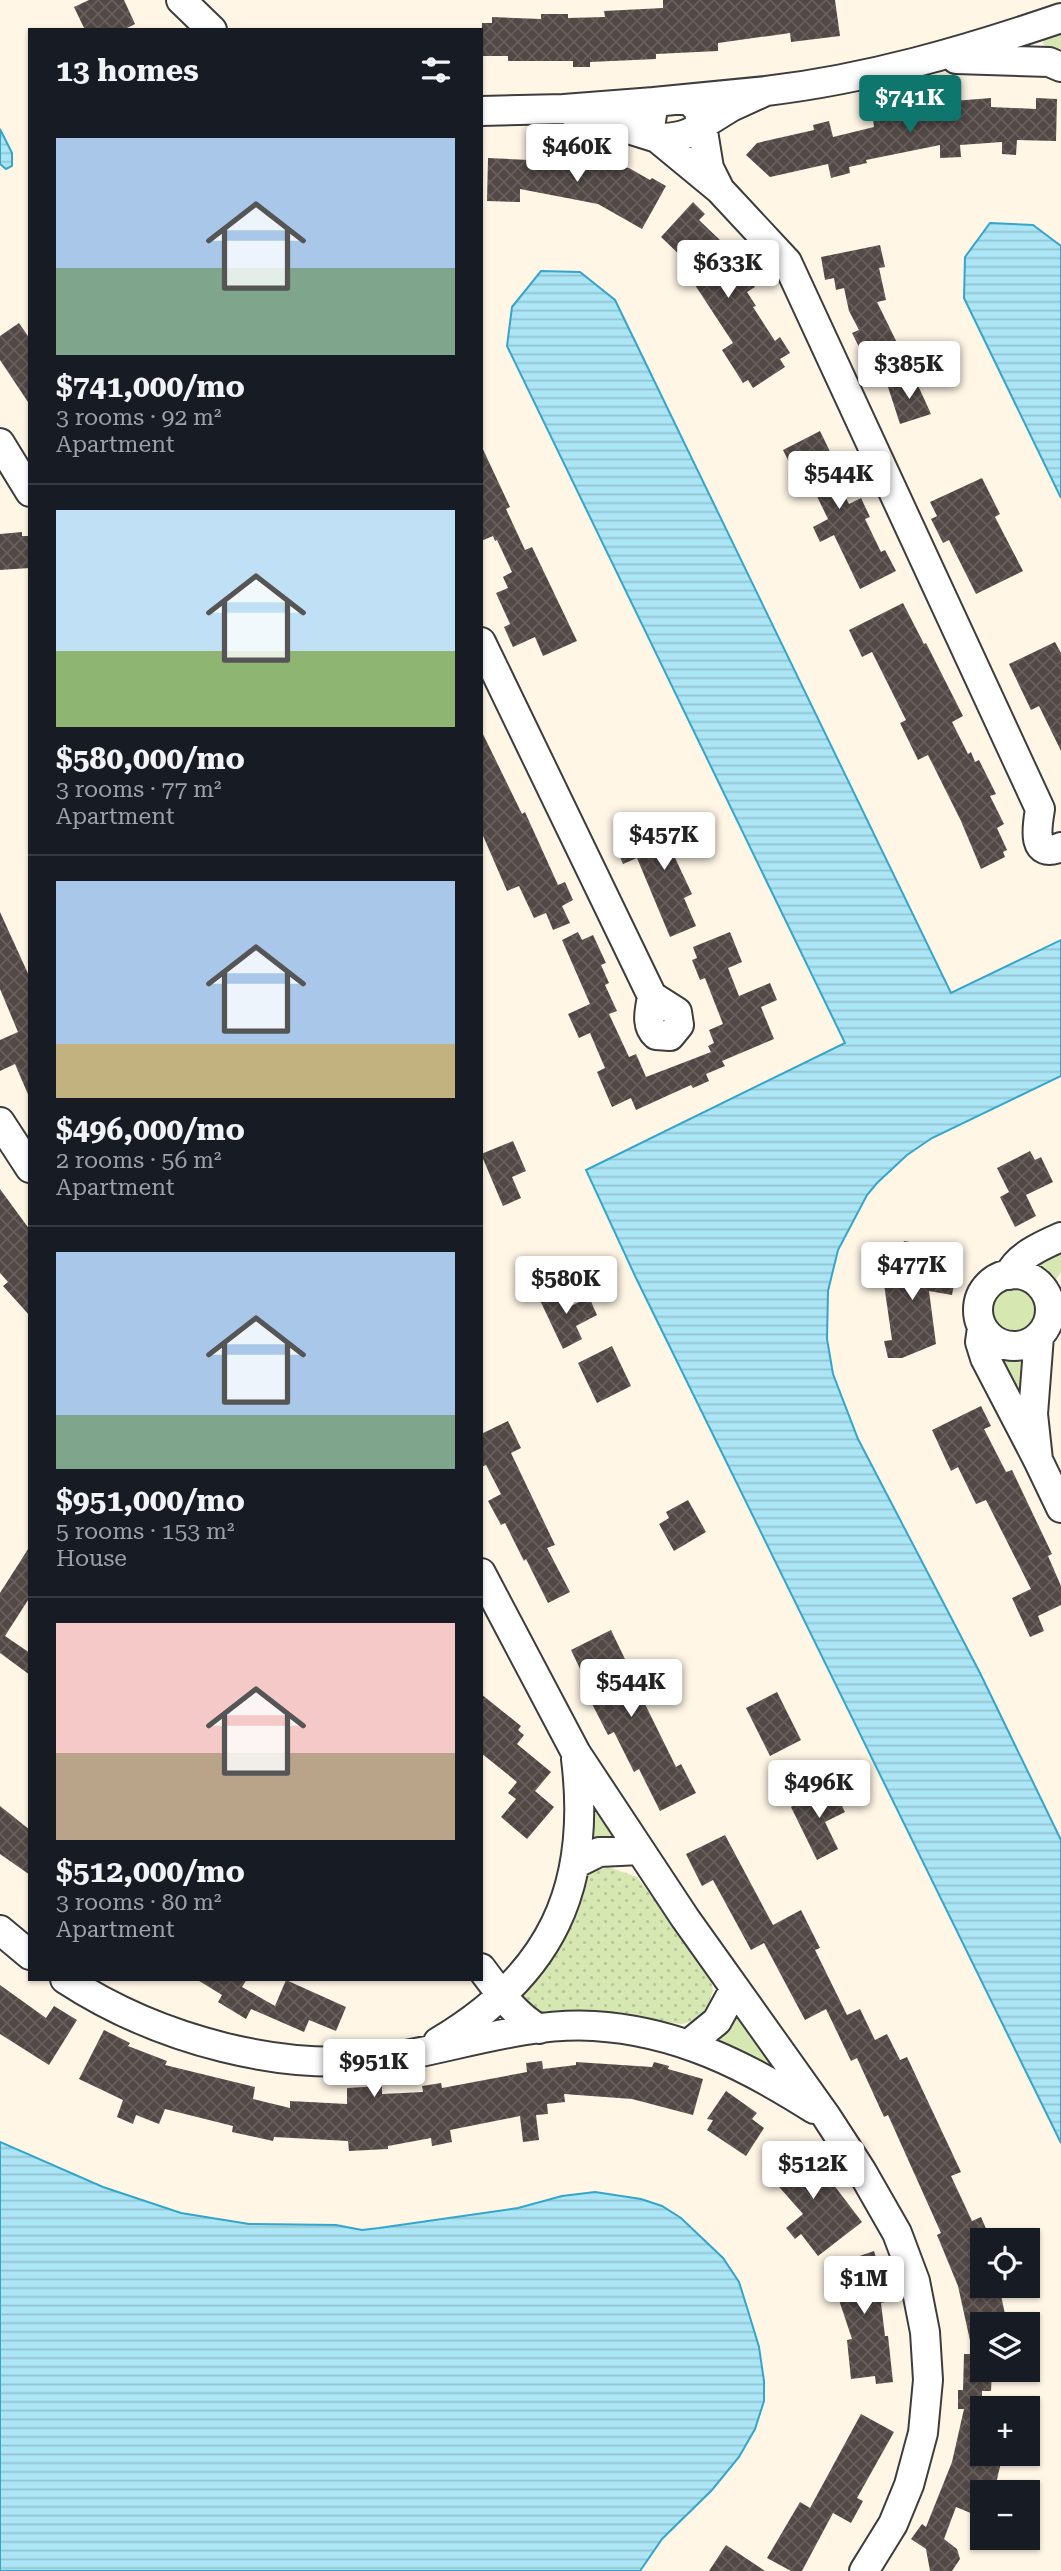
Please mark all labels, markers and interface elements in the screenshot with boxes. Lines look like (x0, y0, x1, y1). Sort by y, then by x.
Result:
icon: filters (417, 51, 455, 89)
text: 13 homes (56, 53, 199, 88)
pin: $741K (861, 76, 959, 135)
text: $741K (875, 84, 945, 111)
pin: $460K (528, 124, 626, 184)
text: $460K (542, 133, 612, 160)
icon: home (193, 183, 319, 309)
pin: $633K (679, 240, 777, 300)
text: $633K (693, 249, 763, 276)
pin: $385K (860, 342, 958, 401)
text: $385K (874, 350, 944, 377)
text: $741,000/mo (56, 369, 245, 404)
text: 3 rooms · 92 m² (56, 404, 222, 431)
text: Apartment (56, 431, 175, 458)
pin: $544K (790, 452, 888, 511)
text: $544K (804, 460, 874, 487)
icon: home (193, 555, 319, 681)
text: $580,000/mo (56, 741, 245, 776)
text: 3 rooms · 77 m² (56, 776, 222, 803)
text: Apartment (56, 803, 175, 830)
pin: $457K (615, 812, 713, 872)
text: $457K (629, 821, 699, 848)
icon: home (193, 926, 319, 1052)
text: $496,000/mo (56, 1112, 245, 1147)
text: 2 rooms · 56 m² (56, 1147, 222, 1174)
text: Apartment (56, 1174, 175, 1201)
pin: $477K (863, 1242, 961, 1302)
text: $477K (877, 1251, 947, 1278)
pin: $580K (517, 1256, 615, 1316)
text: $580K (531, 1265, 601, 1292)
icon: home (193, 1297, 319, 1423)
text: $951,000/mo (56, 1483, 245, 1518)
text: 5 rooms · 153 m² (56, 1518, 234, 1545)
text: House (56, 1545, 127, 1572)
pin: $544K (582, 1660, 680, 1719)
icon: home (193, 1668, 319, 1794)
text: $544K (596, 1668, 666, 1695)
pin: $496K (770, 1760, 868, 1820)
text: $496K (784, 1769, 854, 1796)
text: $512,000/mo (56, 1854, 245, 1889)
text: 3 rooms · 80 m² (56, 1889, 222, 1916)
text: Apartment (56, 1916, 175, 1943)
pin: $951K (325, 2039, 423, 2099)
text: $951K (339, 2048, 409, 2075)
pin: $512K (764, 2142, 862, 2201)
text: $512K (778, 2150, 848, 2177)
map controls (970, 2228, 1040, 2550)
button: locate (970, 2228, 1040, 2298)
pin: $1M (830, 2256, 898, 2316)
text: $1M (840, 2265, 888, 2292)
button: layers (970, 2312, 1040, 2382)
button: + (970, 2396, 1040, 2466)
button: − (970, 2480, 1040, 2550)

